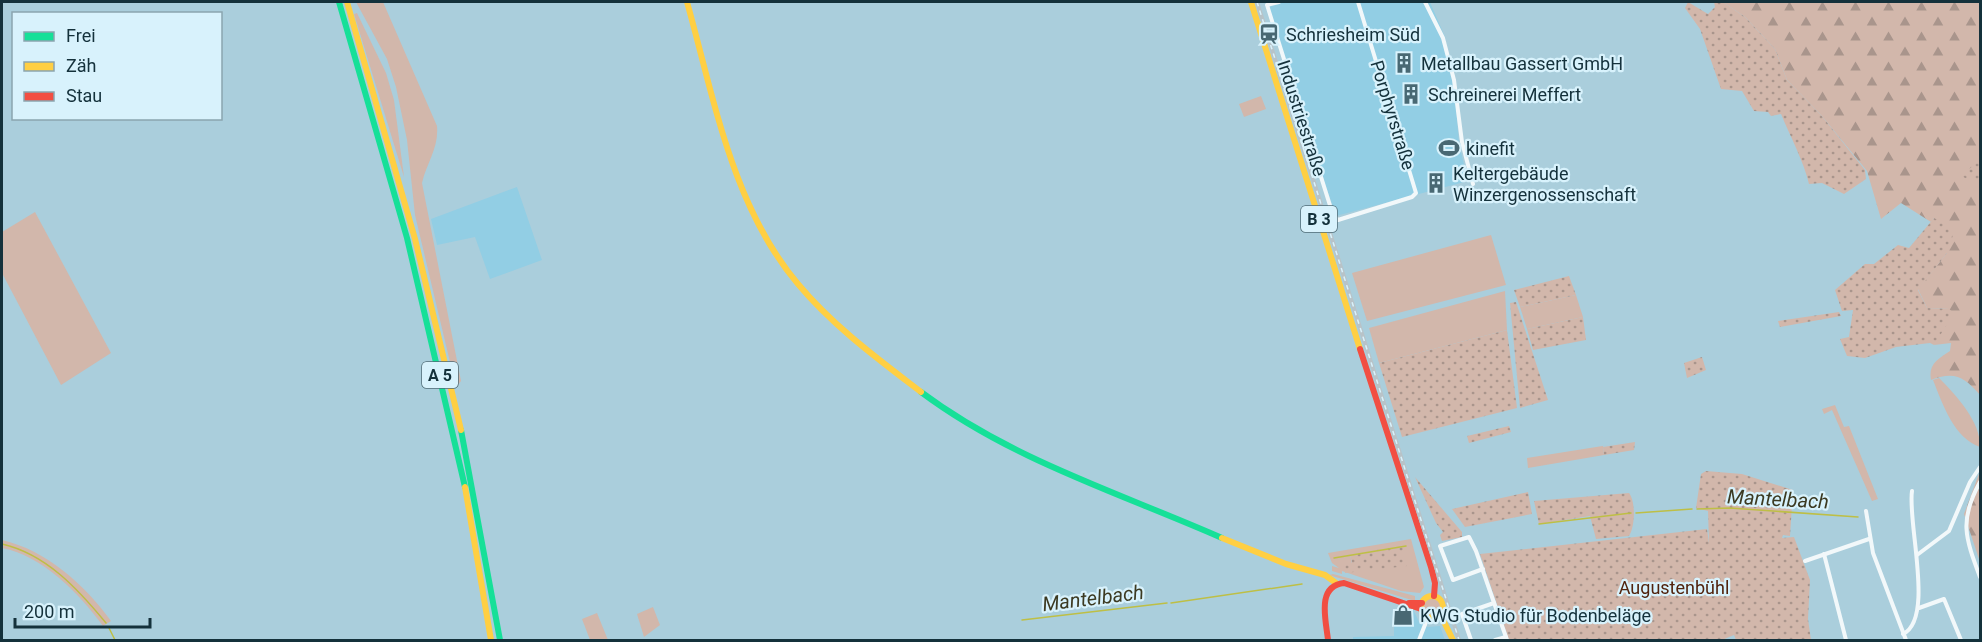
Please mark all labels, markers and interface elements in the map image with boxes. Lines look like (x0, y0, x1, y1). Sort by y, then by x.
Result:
legend (12, 12, 222, 120)
station icon: Schriesheim Süd (1257, 22, 1281, 46)
place label: Schriesheim Süd (1286, 24, 1420, 45)
text: Frei (66, 25, 96, 46)
building icon: Metallbau Gassert GmbH (1392, 51, 1416, 75)
place label: Metallbau Gassert GmbH (1421, 53, 1623, 74)
text: Zäh (66, 55, 97, 76)
street label: Industriestraße (1273, 57, 1331, 179)
street label: Porphyrstraße (1366, 58, 1420, 172)
building icon: Schreinerei Meffert (1399, 82, 1423, 106)
place label: Schreinerei Meffert (1428, 84, 1581, 105)
text: Stau (66, 85, 102, 106)
sports icon: kinefit (1437, 136, 1461, 160)
place label: kinefit (1466, 138, 1515, 159)
place label: Keltergebäude Winzergenossenschaft (1453, 163, 1636, 205)
building icon: Keltergebäude Winzergenossenschaft (1424, 171, 1448, 195)
road number: B 3 (1301, 206, 1337, 232)
road number: A 5 (422, 362, 458, 388)
water label: Mantelbach (1727, 484, 1829, 514)
park label: Augustenbühl (1619, 577, 1729, 598)
water label: Mantelbach (1041, 580, 1145, 616)
scale bar (15, 591, 150, 629)
text: 200 m (24, 601, 75, 622)
shop icon: KWG Studio für Bodenbeläge (1391, 603, 1415, 627)
place label: KWG Studio für Bodenbeläge (1420, 605, 1651, 626)

